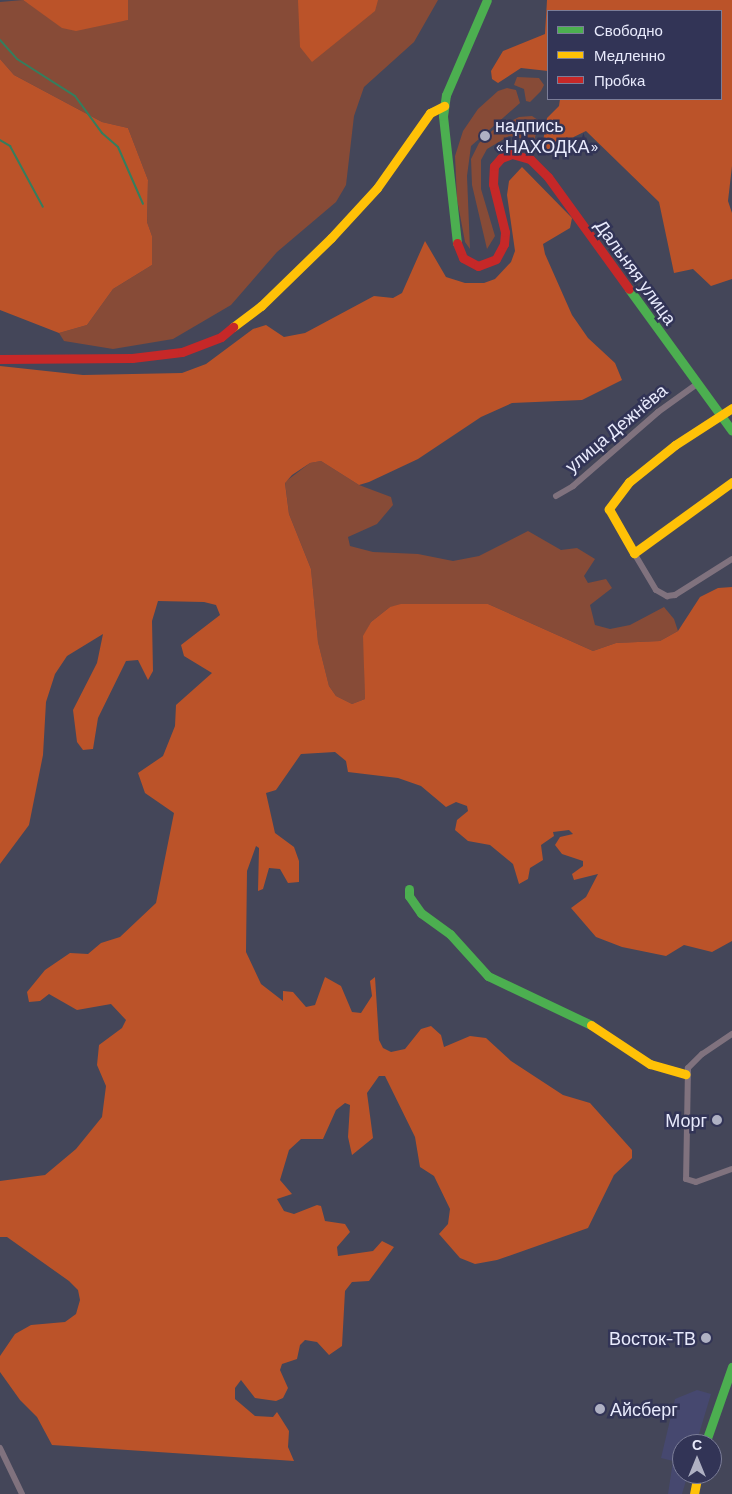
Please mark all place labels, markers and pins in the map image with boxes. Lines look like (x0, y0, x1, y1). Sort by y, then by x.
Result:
place label: надпись «НАХОДКА» (495, 115, 599, 158)
marker: надпись «НАХОДКА» (479, 130, 491, 142)
place label: Морг (665, 1109, 707, 1131)
marker: Морг (711, 1114, 723, 1126)
place label: Восток-ТВ (609, 1327, 696, 1349)
marker: Восток-ТВ (700, 1332, 712, 1344)
place label: Айсберг (610, 1398, 678, 1420)
marker: Айсберг (594, 1403, 606, 1415)

